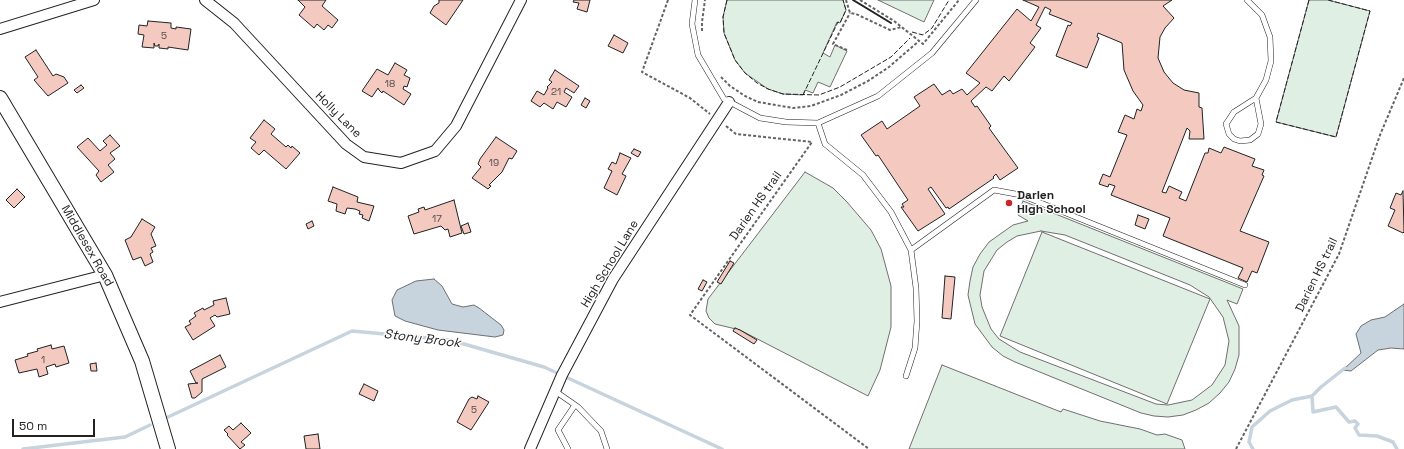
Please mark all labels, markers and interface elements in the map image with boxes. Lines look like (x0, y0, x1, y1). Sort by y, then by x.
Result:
house number: 5 (161, 30, 167, 42)
house number: 18 (385, 78, 395, 90)
house number: 21 (551, 86, 561, 98)
street label: Holly Lane (312, 89, 364, 141)
house number: 19 (489, 157, 499, 169)
street label: Darien HS trail (727, 169, 785, 243)
place label: Darien High School (1017, 189, 1086, 217)
marker: Darien High School (1004, 198, 1014, 208)
street label: Middlesex Road (58, 203, 116, 289)
house number: 17 (432, 213, 442, 225)
street label: High School Lane (578, 218, 642, 310)
street label: Darien HS trail (1293, 236, 1341, 314)
water label: Stony Brook (383, 327, 461, 351)
house number: 1 (41, 354, 45, 366)
house number: 5 (471, 404, 477, 416)
scale bar (14, 411, 97, 437)
text: 50 m (19, 418, 47, 434)

